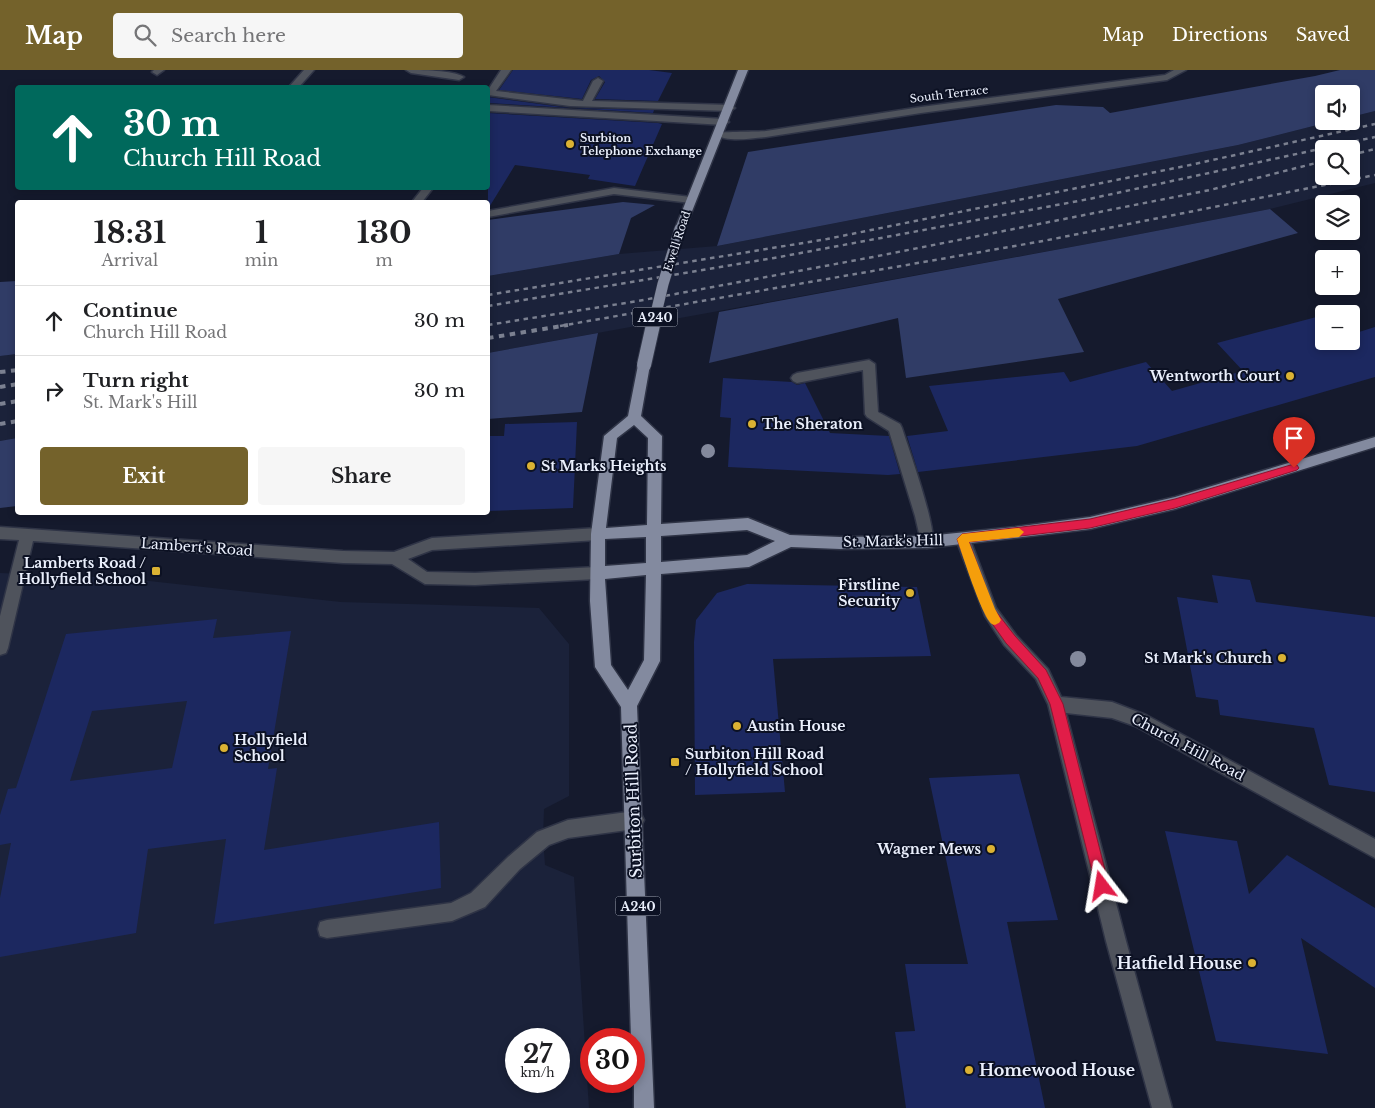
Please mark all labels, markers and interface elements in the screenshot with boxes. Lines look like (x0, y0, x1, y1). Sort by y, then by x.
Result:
search box (113, 13, 463, 58)
text: Map (25, 21, 83, 50)
icon: search (131, 21, 159, 49)
text: Search here (171, 24, 286, 47)
text: Map (1102, 24, 1144, 46)
text: Directions (1172, 24, 1268, 46)
text: Saved (1296, 24, 1350, 46)
street label: South Terrace (909, 82, 989, 106)
map controls (1315, 85, 1360, 350)
button: sound (1315, 85, 1360, 130)
text: 30 m (123, 102, 220, 145)
icon: ahead (40, 105, 105, 170)
place label: Surbiton Telephone Exchange (580, 131, 702, 158)
marker: Surbiton Telephone Exchange (564, 138, 576, 150)
button: search (1315, 140, 1360, 185)
text: Church Hill Road (123, 145, 321, 172)
button: layers (1315, 195, 1360, 240)
street label: Ewell Road (661, 208, 694, 273)
text: 18:31 (93, 214, 166, 251)
text: 1 (255, 214, 268, 251)
text: 130 (357, 214, 412, 251)
text: Arrival (102, 250, 158, 270)
text: min (245, 250, 278, 270)
text: m (376, 250, 393, 270)
button: + (1315, 250, 1360, 295)
text: Continue (83, 299, 178, 322)
button: − (1315, 305, 1360, 350)
icon: ahead (40, 307, 68, 335)
road number: A240 (632, 308, 678, 326)
text: 30 m (414, 309, 465, 332)
text: Church Hill Road (83, 322, 227, 342)
place label: Wentworth Court (1149, 367, 1281, 385)
text: Turn right (83, 369, 189, 392)
marker: Wentworth Court (1284, 370, 1296, 382)
icon: right (40, 377, 68, 405)
text: 30 m (414, 379, 465, 402)
text: St. Mark's Hill (83, 392, 197, 412)
place label: The Sheraton (762, 415, 863, 433)
pin (1273, 417, 1315, 468)
marker: The Sheraton (746, 418, 758, 430)
icon: arrive (1280, 424, 1308, 452)
button: Exit (40, 447, 248, 505)
button: Share (258, 447, 465, 505)
place label: St Marks Heights (541, 457, 667, 475)
marker: St Marks Heights (525, 460, 537, 472)
street label: St. Mark's Hill (843, 531, 944, 551)
street label: Lambert's Road (140, 534, 254, 560)
place label: Lamberts Road / Hollyfield School (18, 554, 146, 588)
marker: Lamberts Road / Hollyfield School (150, 565, 162, 577)
place label: Firstline Security (838, 576, 901, 610)
marker: Firstline Security (904, 587, 916, 599)
place label: St Mark's Church (1144, 649, 1272, 667)
marker: St Mark's Church (1276, 652, 1288, 664)
street label: Church Hill Road (1128, 709, 1248, 785)
place label: Austin House (746, 717, 846, 735)
marker: Austin House (731, 720, 743, 732)
street label: Surbiton Hill Road (620, 723, 646, 879)
place label: Hollyfield School (234, 731, 308, 765)
marker: Hollyfield School (218, 742, 230, 754)
place label: Surbiton Hill Road / Hollyfield School (685, 745, 825, 779)
marker: Surbiton Hill Road / Hollyfield School (669, 756, 681, 768)
place label: Wagner Mews (876, 840, 981, 858)
marker: Wagner Mews (985, 843, 997, 855)
position arrow (1075, 859, 1127, 911)
road number: A240 (616, 896, 660, 916)
place label: Hatfield House (1117, 953, 1242, 973)
marker: Hatfield House (1246, 957, 1258, 969)
speed limit sign: 30 (580, 1028, 645, 1093)
text: 27 (523, 1039, 552, 1070)
place label: Homewood House (979, 1060, 1135, 1080)
marker: Homewood House (963, 1064, 975, 1076)
text: km/h (520, 1065, 555, 1080)

